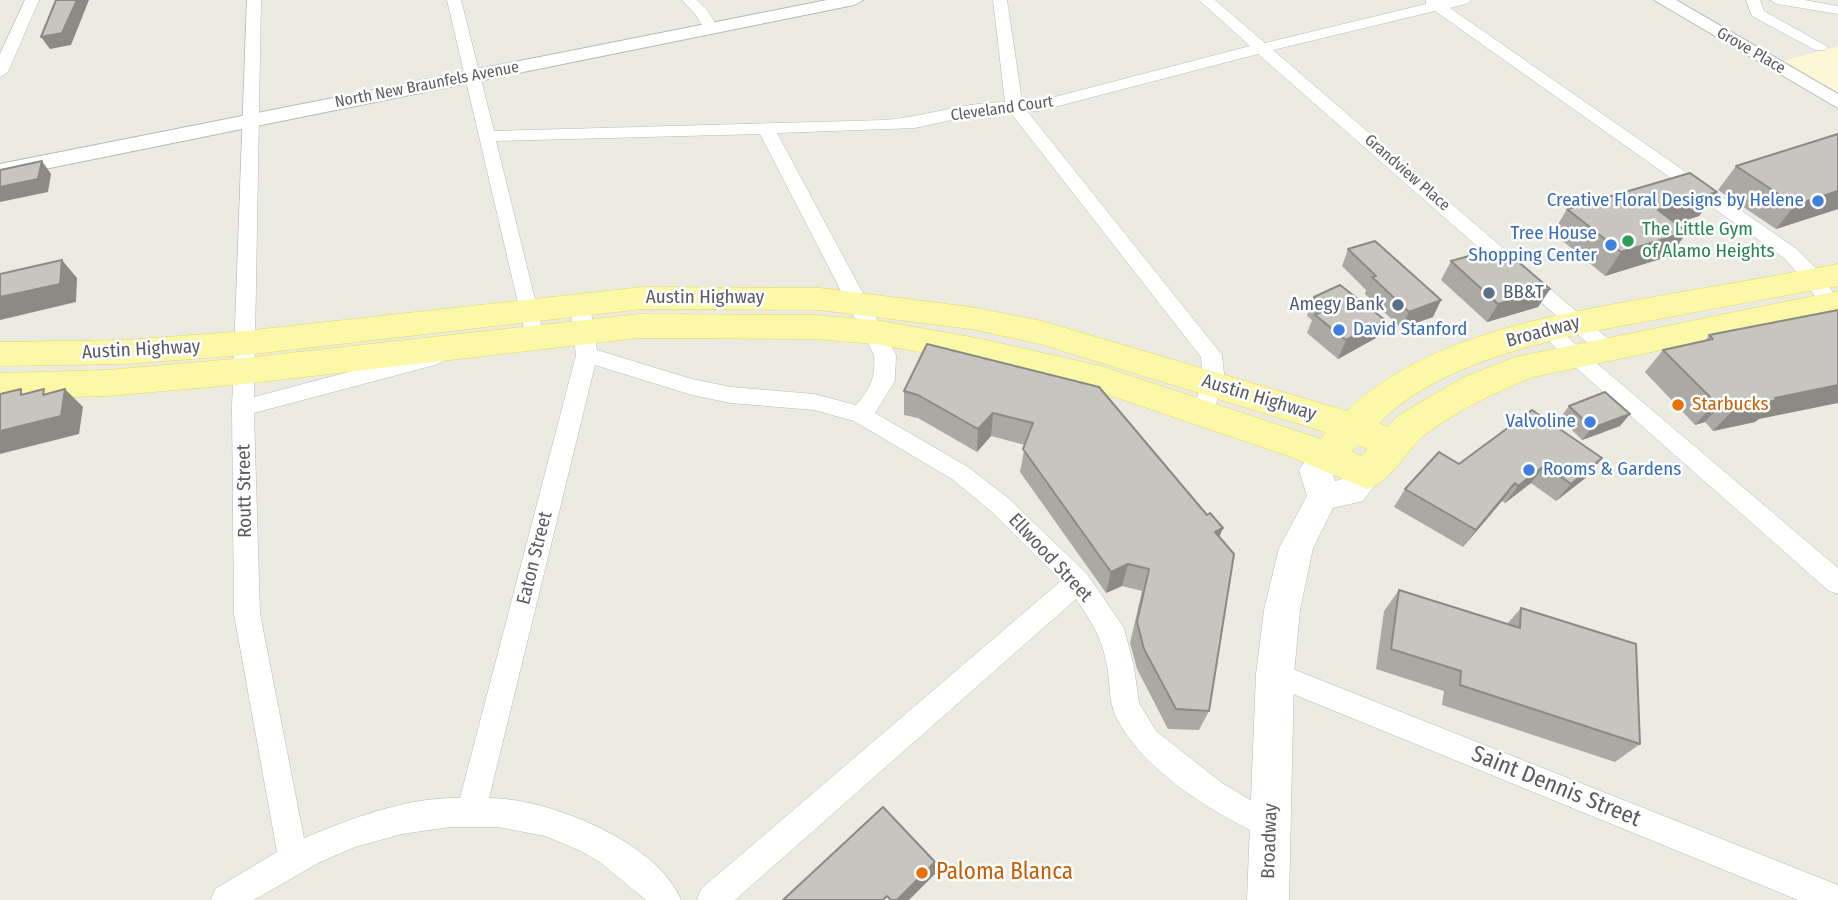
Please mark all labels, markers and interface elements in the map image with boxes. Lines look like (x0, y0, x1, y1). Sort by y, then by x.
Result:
street label: Grove Place (1713, 24, 1789, 78)
street label: North New Braunfels Avenue (333, 58, 521, 112)
street label: Cleveland Court (950, 92, 1054, 126)
street label: Grandview Place (1360, 131, 1454, 215)
place label: Creative Floral Designs by Helene (1547, 190, 1804, 212)
marker: Creative Floral Designs by Helene (1810, 193, 1826, 209)
place label: The Little Gym of Alamo Heights (1642, 219, 1775, 263)
place label: Tree House Shopping Center (1469, 223, 1597, 267)
marker: The Little Gym of Alamo Heights (1620, 233, 1636, 249)
marker: Tree House Shopping Center (1603, 237, 1619, 253)
place label: BB&T (1503, 282, 1544, 304)
marker: BB&T (1481, 285, 1497, 301)
street label: Austin Highway (646, 287, 764, 309)
place label: Amegy Bank (1290, 294, 1384, 316)
marker: Amegy Bank (1390, 297, 1406, 313)
street label: Broadway (1504, 311, 1582, 353)
place label: David Stanford (1353, 319, 1467, 341)
marker: David Stanford (1331, 322, 1347, 338)
street label: Austin Highway (81, 336, 201, 364)
street label: Austin Highway (1199, 370, 1319, 426)
place label: Starbucks (1692, 394, 1768, 416)
marker: Starbucks (1670, 397, 1686, 413)
place label: Valvoline (1506, 411, 1576, 433)
marker: Valvoline (1582, 414, 1598, 430)
street label: Routt Street (233, 444, 257, 538)
place label: Rooms & Gardens (1543, 459, 1681, 481)
marker: Rooms & Gardens (1521, 462, 1537, 478)
street label: Eaton Street (512, 509, 558, 607)
street label: Ellwood Street (1003, 509, 1097, 607)
street label: Saint Dennis Street (1467, 740, 1645, 834)
street label: Broadway (1257, 803, 1283, 879)
place label: Paloma Blanca (936, 859, 1073, 887)
marker: Paloma Blanca (914, 865, 930, 881)

